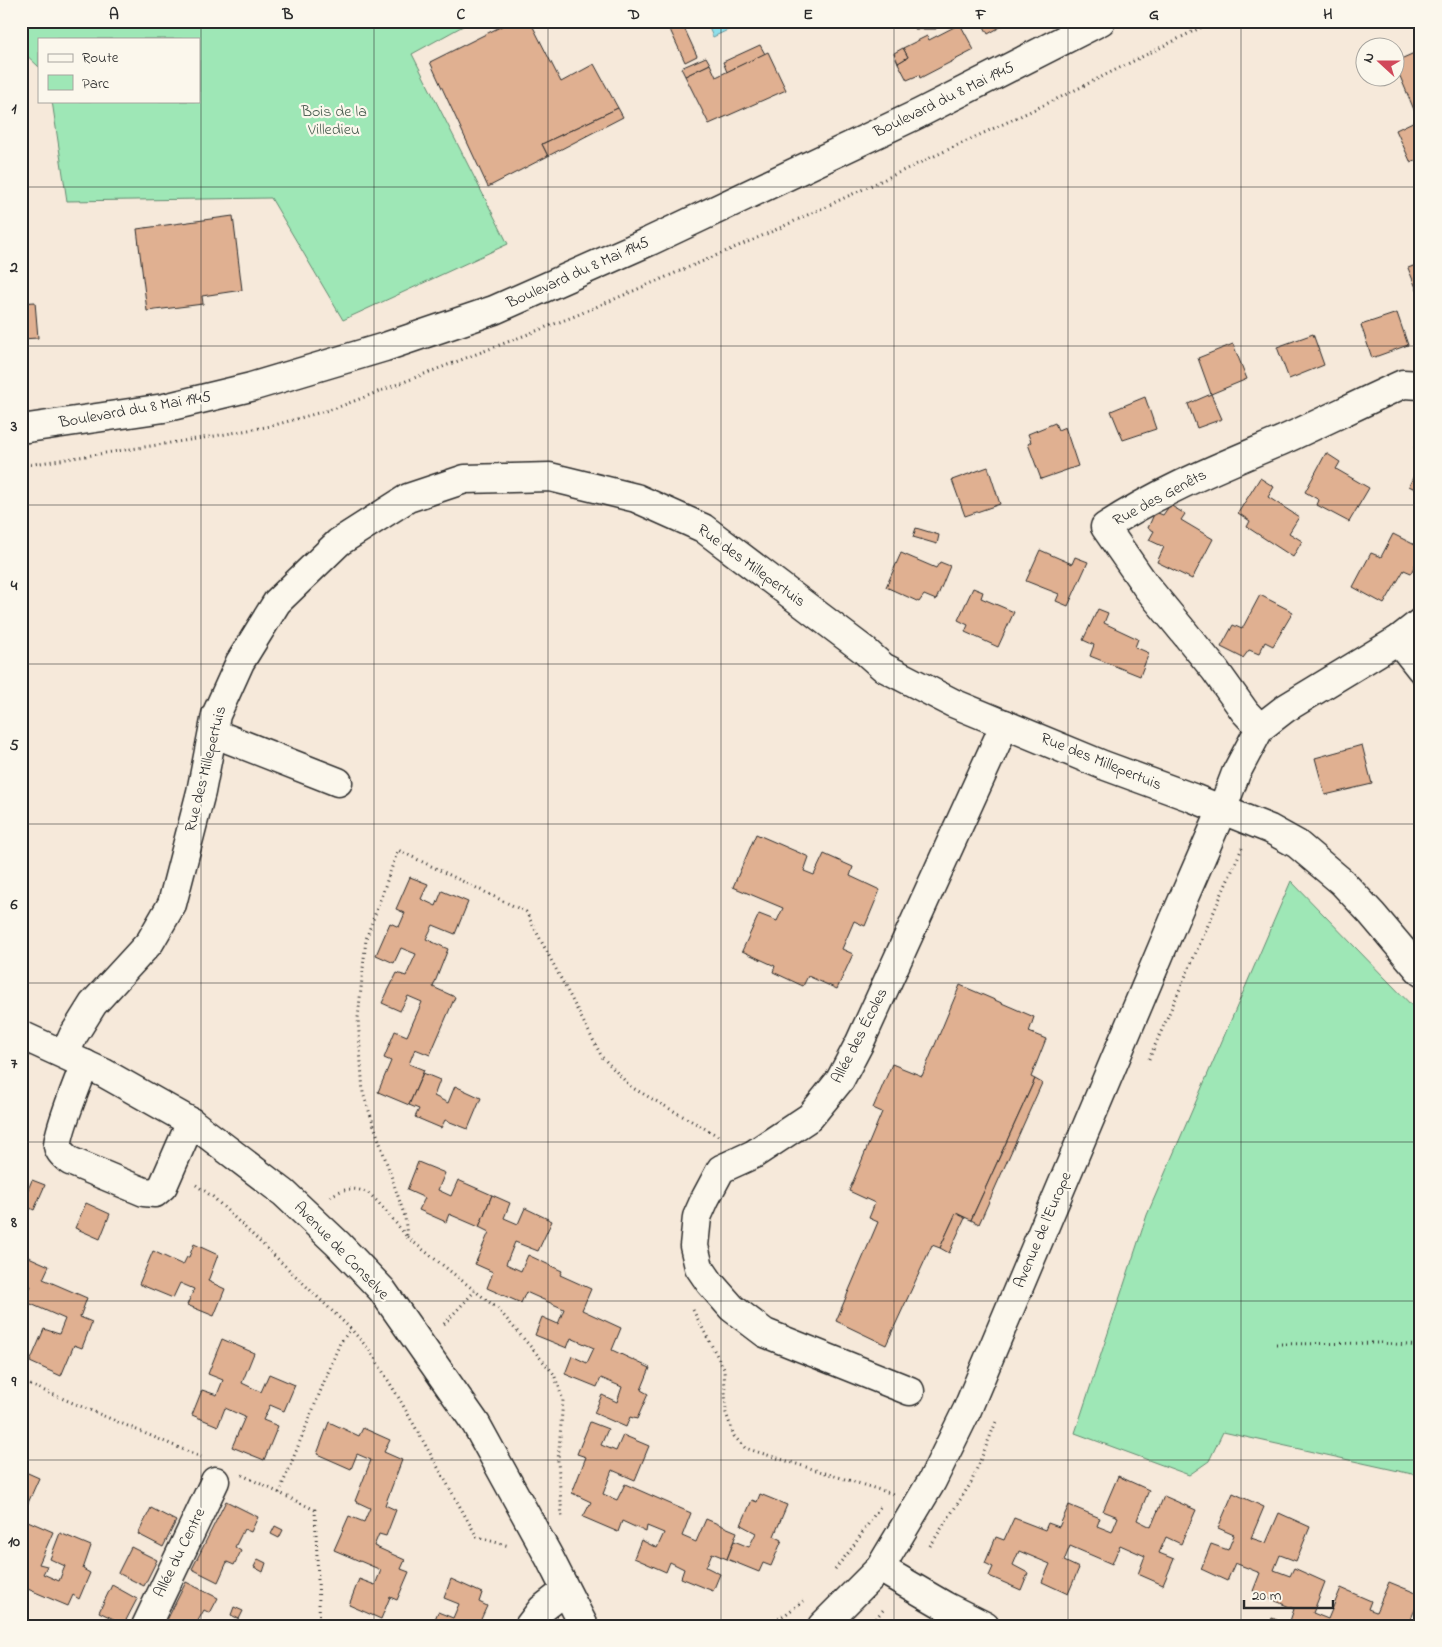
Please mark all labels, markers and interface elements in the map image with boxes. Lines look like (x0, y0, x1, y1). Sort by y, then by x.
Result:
text: A (109, 3, 119, 27)
text: B (282, 3, 294, 27)
text: C (457, 3, 466, 27)
text: D (627, 3, 640, 27)
text: E (803, 3, 813, 27)
text: F (975, 3, 987, 27)
text: G (1149, 3, 1159, 27)
text: H (1323, 3, 1333, 27)
legend (38, 38, 200, 102)
north arrow (1354, 38, 1404, 88)
text: Route (82, 47, 119, 69)
text: N (1358, 50, 1381, 66)
street label: Boulevard du 8 Mai 1945 (869, 56, 1018, 145)
text: Parc (82, 73, 110, 95)
text: 1 (11, 97, 17, 121)
park label: Bois de la Villedieu (300, 100, 367, 142)
street label: Boulevard du 8 Mai 1945 (502, 231, 653, 316)
text: 2 (9, 256, 18, 280)
street label: Boulevard du 8 Mai 1945 (56, 385, 213, 435)
text: 3 (10, 415, 18, 439)
street label: Rue des Genêts (1109, 463, 1211, 533)
street label: Rue des Millepertuis (692, 518, 810, 614)
text: 4 (10, 574, 18, 598)
street label: Rue des Millepertuis (179, 704, 233, 834)
street label: Rue des Millepertuis (1037, 727, 1165, 797)
text: 5 (9, 734, 19, 758)
text: 6 (9, 893, 18, 917)
street label: Allée des Écoles (826, 984, 894, 1088)
text: 7 (11, 1052, 18, 1076)
street label: Avenue de l'Europe (1008, 1167, 1079, 1292)
street label: Avenue de Conselve (288, 1196, 395, 1306)
text: 8 (10, 1211, 17, 1235)
text: 9 (11, 1370, 17, 1394)
street label: Allée du Centre (148, 1503, 212, 1602)
text: 10 (8, 1530, 20, 1554)
scale bar (1244, 1577, 1333, 1609)
text: 20 m (1252, 1585, 1282, 1607)

